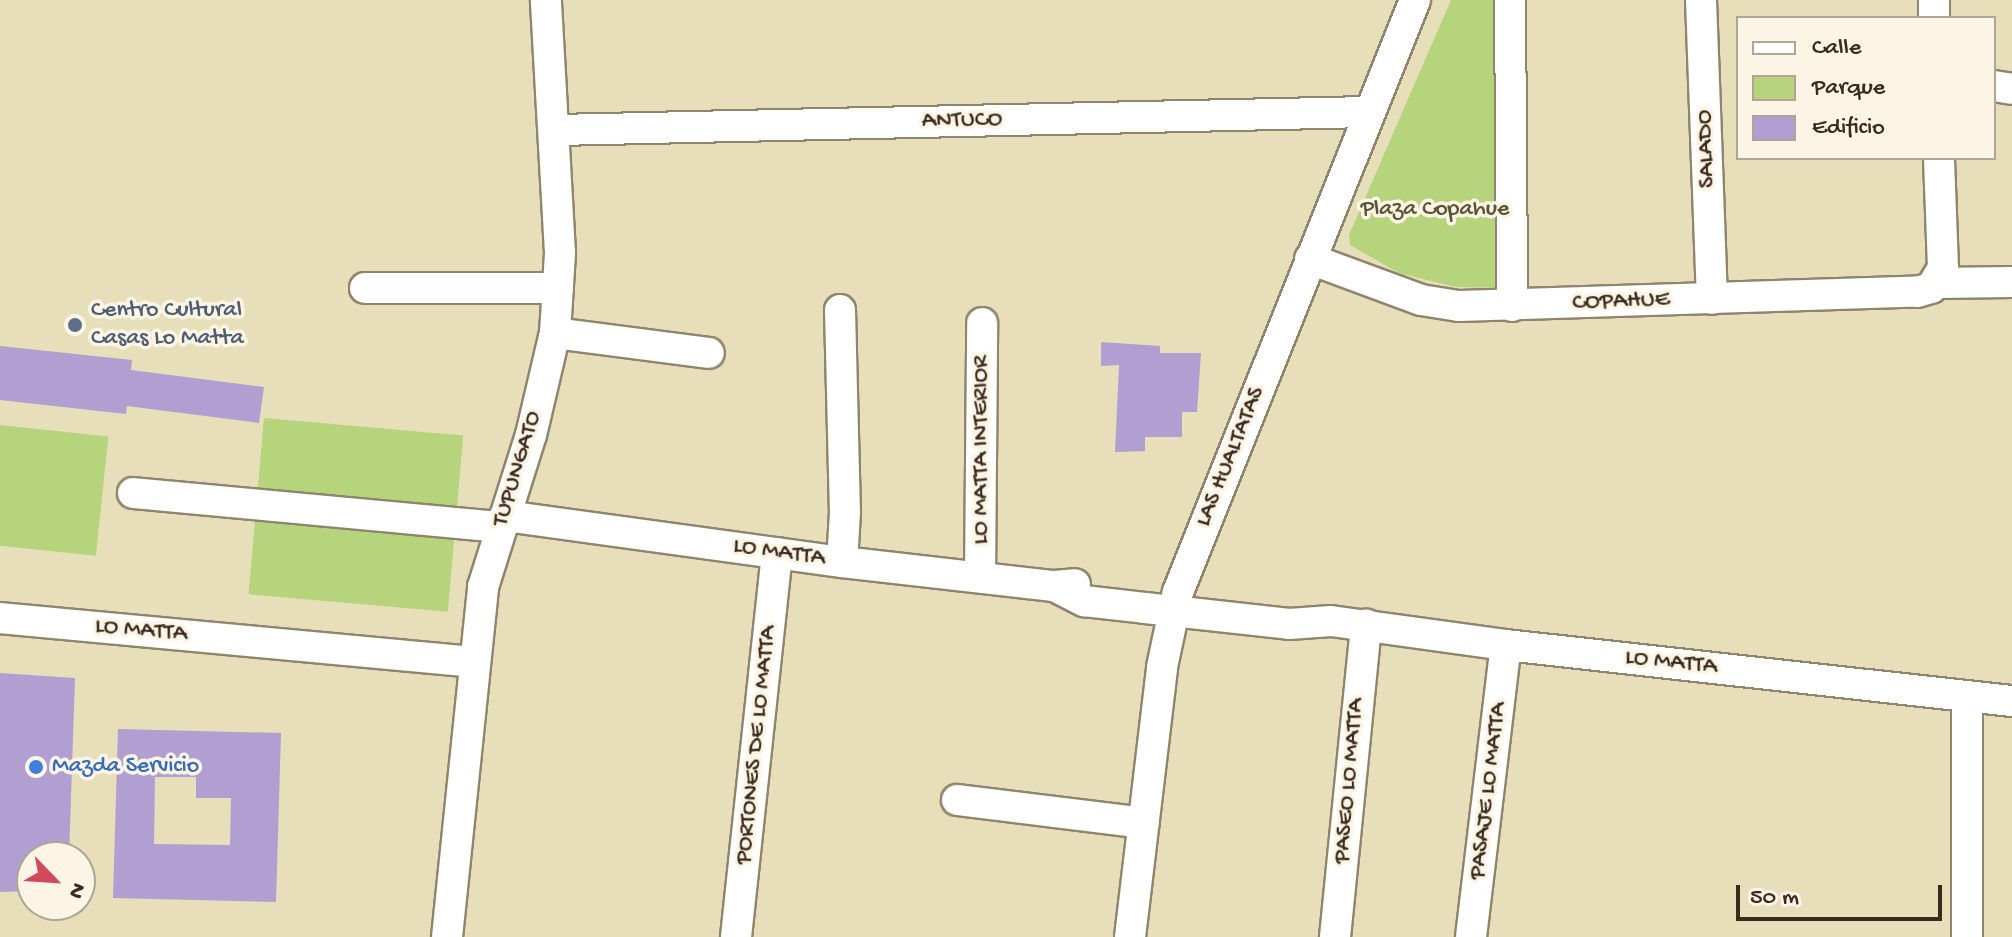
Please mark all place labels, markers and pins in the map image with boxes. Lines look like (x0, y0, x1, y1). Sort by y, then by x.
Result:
place label: Centro Cultural Casas Lo Matta (91, 297, 244, 353)
marker: Centro Cultural Casas Lo Matta (66, 316, 84, 334)
place label: Mazda Servicio (52, 753, 199, 781)
marker: Mazda Servicio (27, 758, 45, 776)

